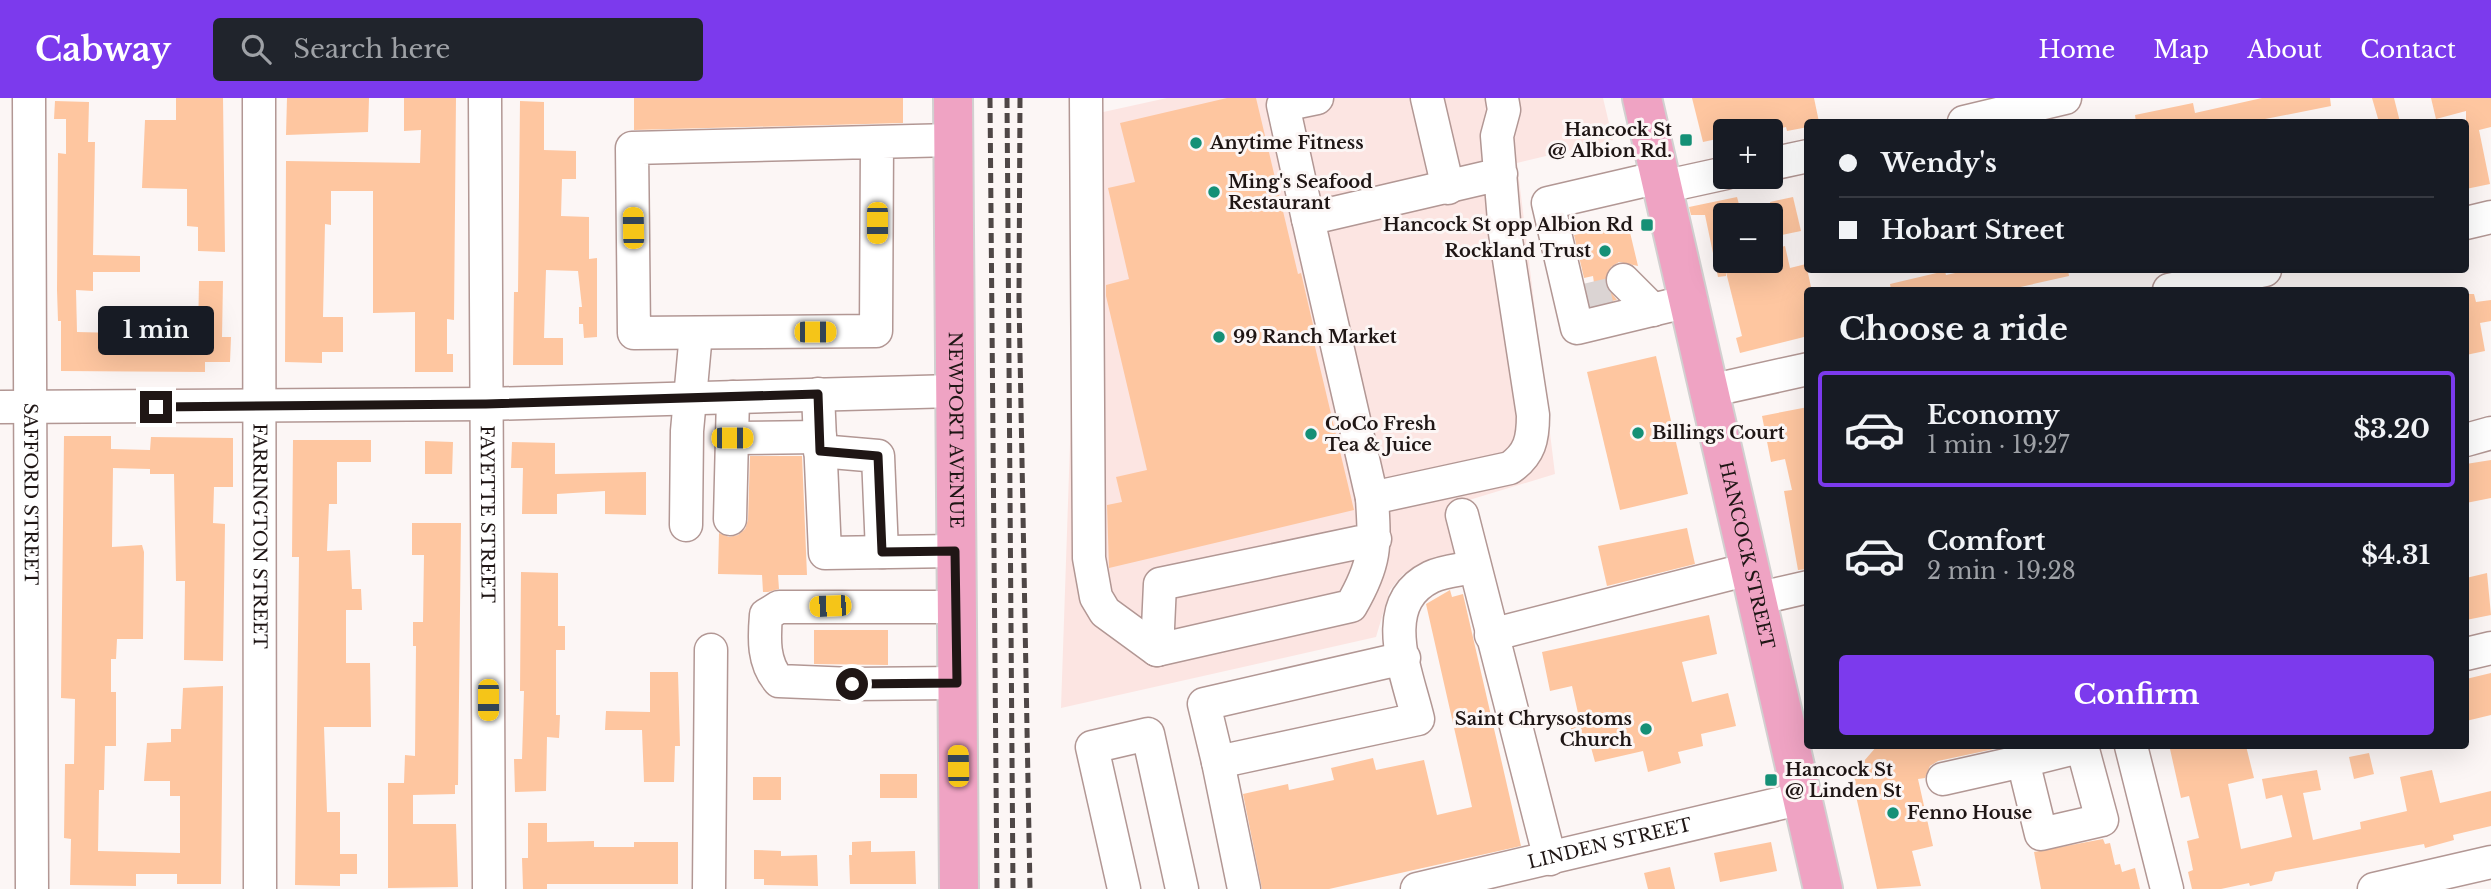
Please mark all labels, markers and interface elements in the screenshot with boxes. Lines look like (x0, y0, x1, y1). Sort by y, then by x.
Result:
search box (213, 18, 703, 81)
text: Cabway (35, 29, 171, 70)
icon: search (237, 30, 275, 68)
text: Search here (293, 33, 450, 65)
text: Home (2039, 35, 2115, 64)
text: Map (2153, 35, 2209, 64)
text: About (2247, 35, 2322, 64)
text: Contact (2360, 35, 2456, 64)
place label: Hancock St @ Albion Rd. (1548, 119, 1672, 162)
map controls (1713, 119, 1783, 273)
button: + (1713, 119, 1783, 189)
place label: Anytime Fitness (1209, 132, 1364, 154)
marker: Hancock St @ Albion Rd. (1678, 132, 1694, 148)
marker: Anytime Fitness (1188, 135, 1204, 151)
text: Wendy's (1881, 147, 1997, 179)
place label: Ming's Seafood Restaurant (1228, 171, 1373, 214)
marker: Ming's Seafood Restaurant (1206, 184, 1222, 200)
car (867, 202, 888, 244)
button: − (1713, 203, 1783, 273)
car (623, 207, 644, 249)
place label: Hancock St opp Albion Rd (1383, 214, 1633, 236)
text: Hobart Street (1881, 214, 2065, 246)
marker: Hancock St opp Albion Rd (1639, 217, 1655, 233)
place label: Rockland Trust (1445, 240, 1591, 262)
marker: Rockland Trust (1597, 243, 1613, 259)
callout: 1 min (98, 306, 214, 354)
text: Choose a ride (1839, 309, 2068, 349)
text: 1 min (123, 316, 189, 344)
car (795, 322, 837, 343)
place label: 99 Ranch Market (1233, 326, 1397, 348)
marker: 99 Ranch Market (1211, 329, 1227, 345)
street label: NEWPORT AVENUE (944, 332, 967, 528)
route end (140, 391, 172, 423)
icon: car (1843, 398, 1906, 461)
text: Economy (1927, 399, 2060, 431)
street label: SAFFORD STREET (19, 403, 42, 586)
place label: CoCo Fresh Tea & Juice (1325, 413, 1436, 456)
text: $3.20 (2353, 413, 2430, 445)
place label: Billings Court (1652, 422, 1785, 444)
street label: FARRINGTON STREET (248, 423, 271, 649)
street label: FAYETTE STREET (476, 425, 499, 603)
marker: Billings Court (1630, 425, 1646, 441)
marker: CoCo Fresh Tea & Juice (1303, 426, 1319, 442)
car (712, 428, 754, 449)
text: 1 min · 19:27 (1927, 431, 2069, 459)
street label: HANCOCK STREET (1714, 459, 1779, 652)
icon: car (1843, 524, 1906, 587)
text: Comfort (1927, 525, 2045, 557)
text: $4.31 (2361, 539, 2430, 571)
text: 2 min · 19:28 (1927, 557, 2076, 585)
car (809, 595, 852, 617)
button: Confirm (1839, 655, 2434, 735)
route start (836, 668, 868, 700)
car (478, 679, 499, 721)
place label: Saint Chrysostoms Church (1455, 708, 1632, 751)
marker: Saint Chrysostoms Church (1638, 721, 1654, 737)
car (948, 745, 969, 787)
place label: Hancock St @ Linden St (1785, 759, 1902, 802)
marker: Hancock St @ Linden St (1763, 772, 1779, 788)
place label: Fenno House (1907, 802, 2032, 824)
marker: Fenno House (1885, 805, 1901, 821)
street label: LINDEN STREET (1526, 813, 1694, 874)

